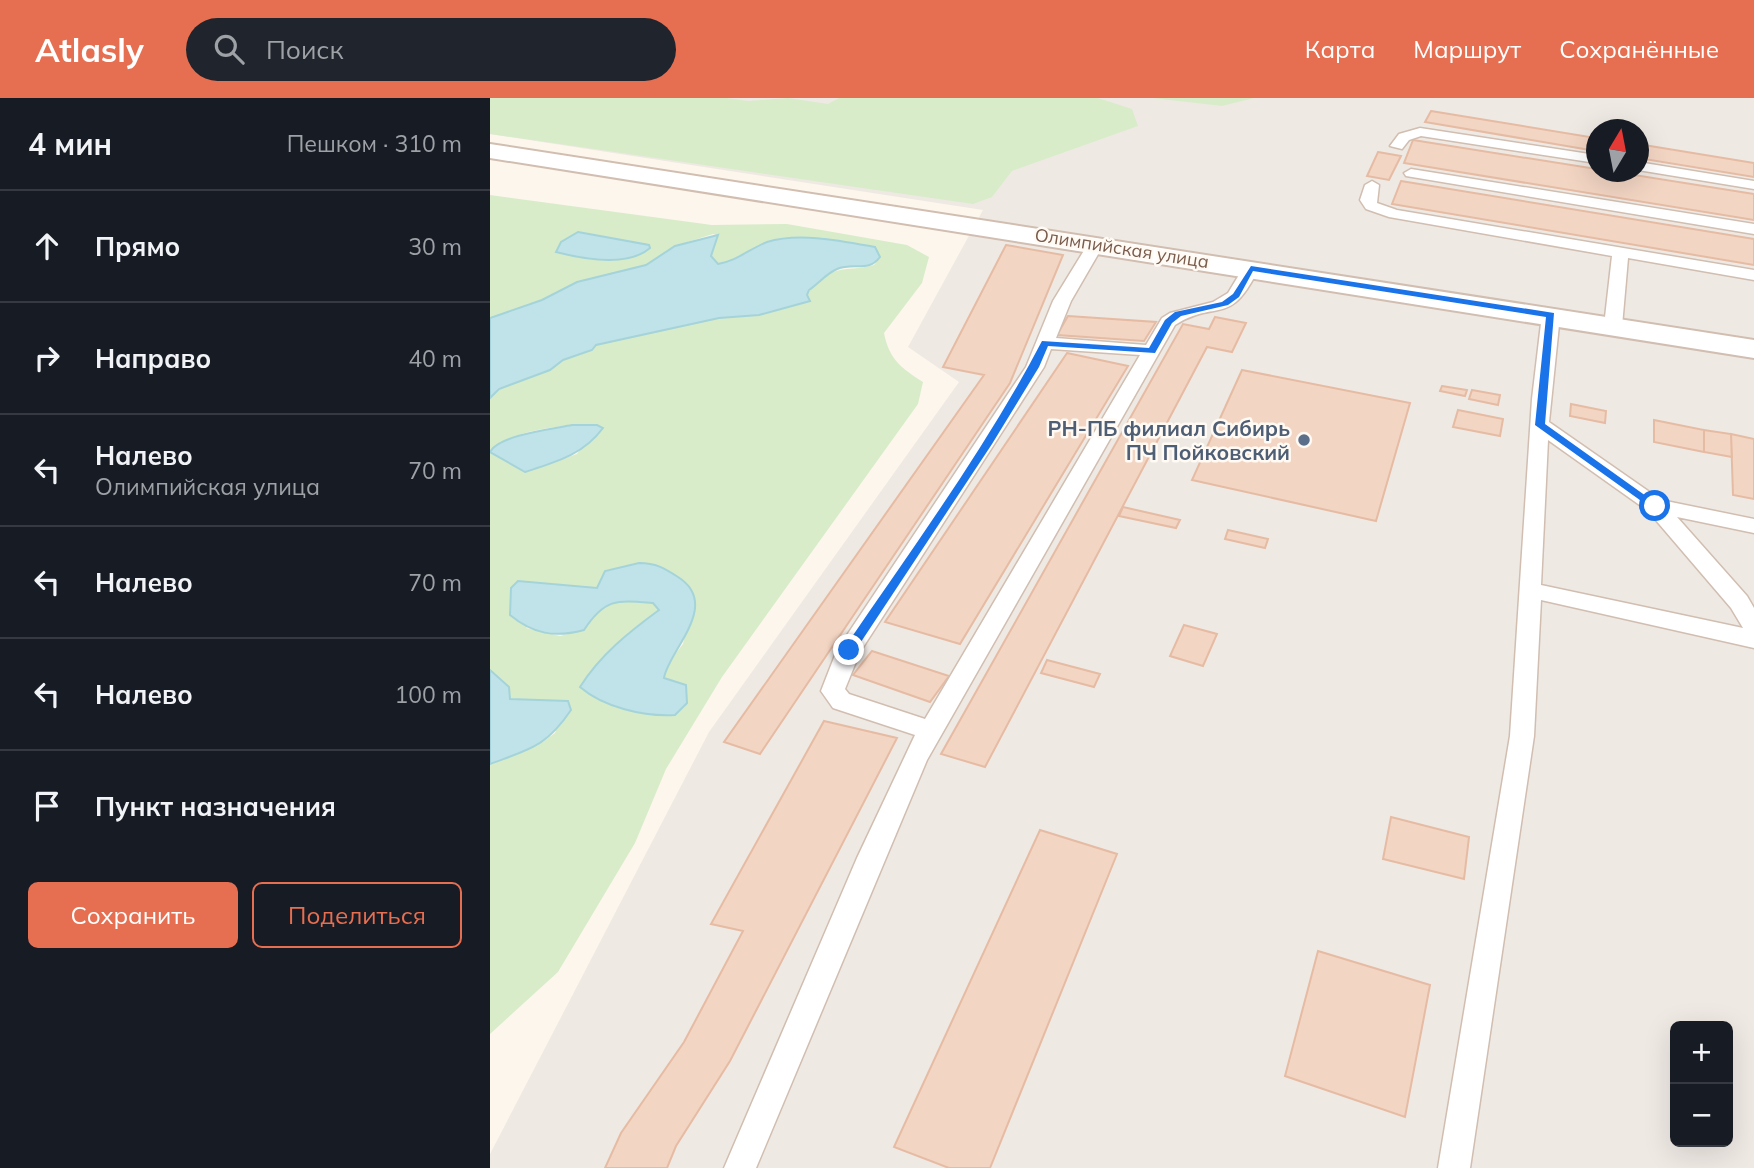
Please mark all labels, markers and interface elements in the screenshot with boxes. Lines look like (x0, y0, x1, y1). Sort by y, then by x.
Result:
search box (186, 18, 676, 81)
text: Atlasly (35, 29, 144, 70)
icon: search (210, 30, 248, 68)
text: Поиск (266, 33, 344, 66)
text: Карта (1305, 34, 1375, 64)
text: Маршрут (1413, 34, 1521, 64)
text: Сохранённые (1559, 34, 1719, 64)
north arrow (1586, 119, 1649, 182)
text: 4 мин (28, 125, 112, 163)
text: Пешком · 310 m (287, 129, 462, 158)
street label: Олимпийская улица (1033, 223, 1211, 273)
icon: ahead (28, 227, 66, 265)
text: Прямо (95, 230, 180, 263)
text: 30 m (408, 232, 462, 261)
icon: right (28, 339, 66, 377)
text: Направо (95, 342, 211, 375)
text: 40 m (408, 344, 462, 373)
place label: РН-ПБ филиал Сибирь ПЧ Пойковский (1047, 415, 1290, 465)
marker: РН-ПБ филиал Сибирь ПЧ Пойковский (1296, 432, 1312, 448)
text: Налево (95, 439, 193, 472)
icon: left (28, 451, 66, 489)
text: 70 m (408, 456, 462, 485)
text: Олимпийская улица (95, 472, 320, 501)
route start (1639, 490, 1670, 521)
icon: left (28, 563, 66, 601)
text: Налево (95, 566, 193, 599)
text: 70 m (408, 568, 462, 597)
route end (833, 634, 864, 665)
icon: left (28, 675, 66, 713)
text: Налево (95, 678, 193, 711)
text: 100 m (394, 680, 462, 709)
icon: arrive (28, 787, 66, 825)
text: Пункт назначения (95, 790, 336, 823)
button: Сохранить (28, 882, 238, 948)
button: Поделиться (252, 882, 462, 948)
map controls (1670, 1021, 1733, 1147)
button: + (1670, 1021, 1733, 1084)
button: − (1670, 1084, 1733, 1147)

